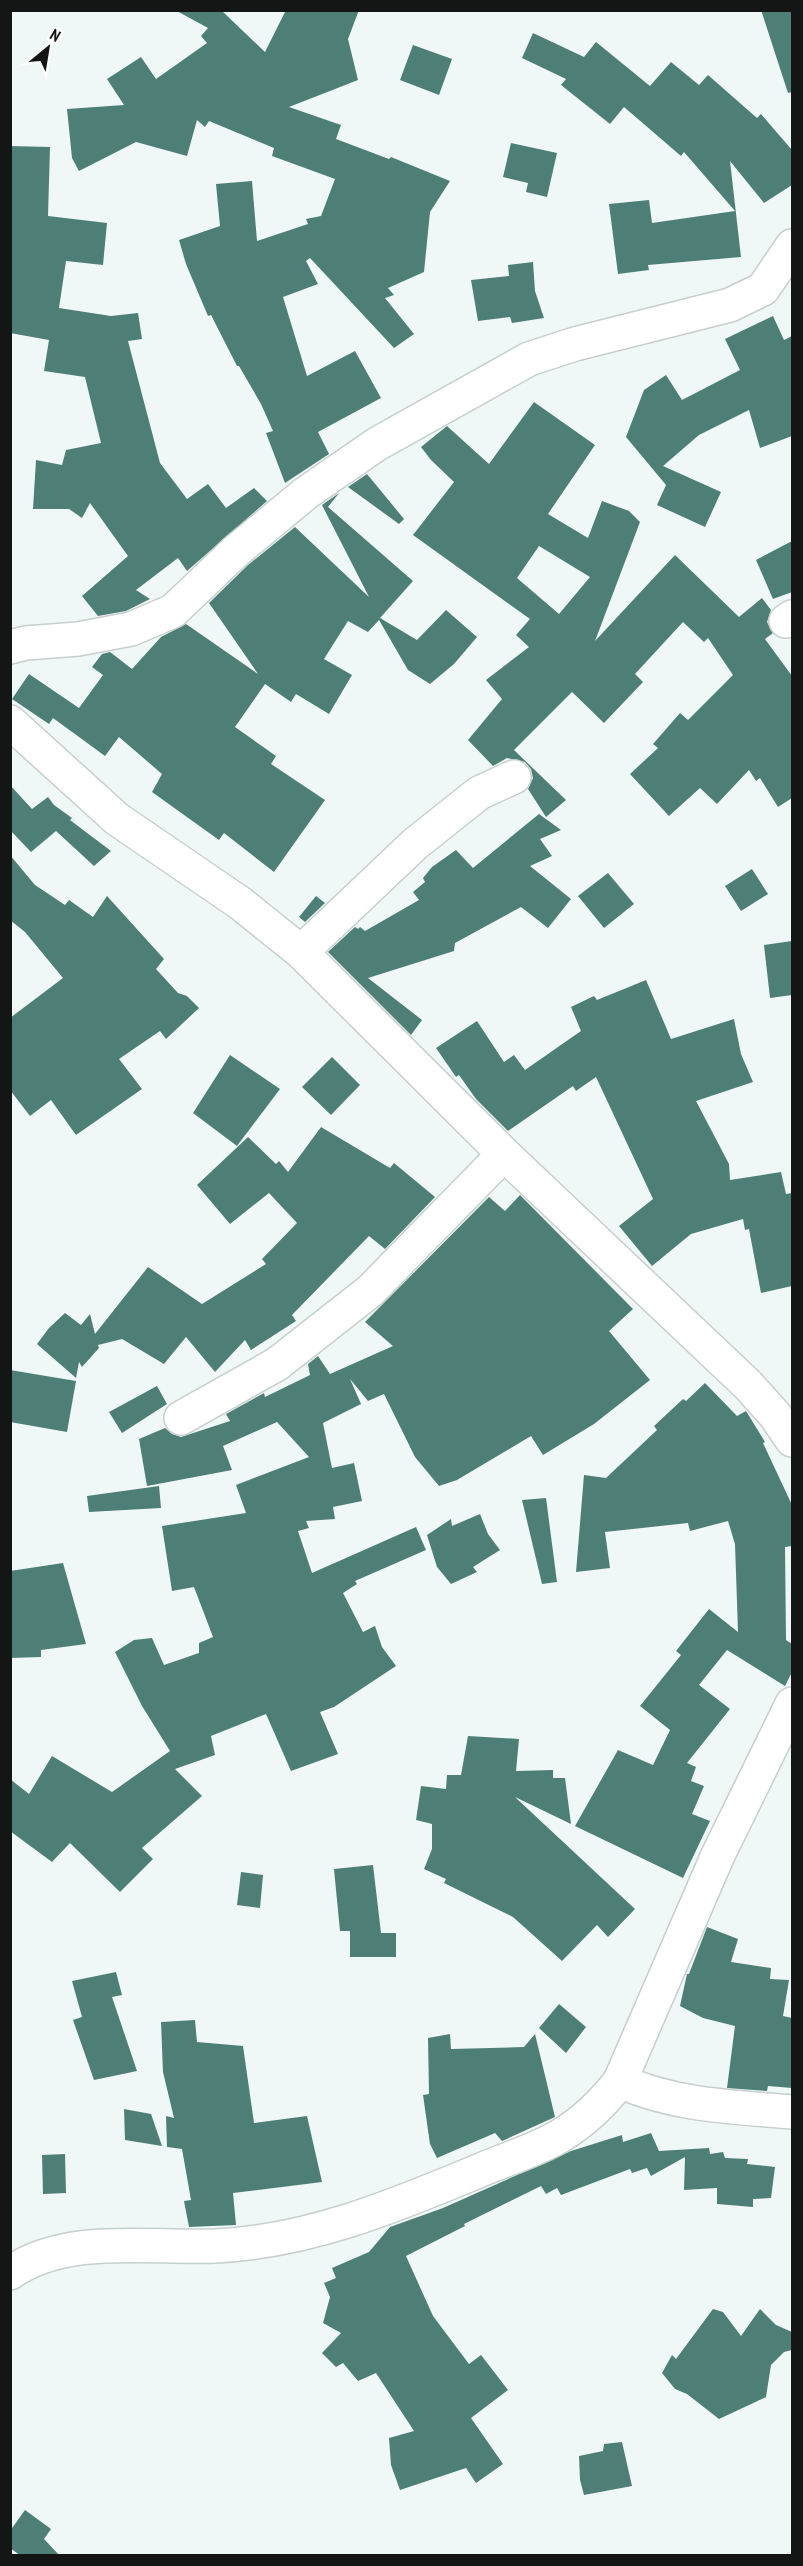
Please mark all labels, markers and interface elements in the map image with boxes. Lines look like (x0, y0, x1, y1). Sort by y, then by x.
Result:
north arrow (18, 18, 78, 78)
text: N (47, 24, 64, 46)

